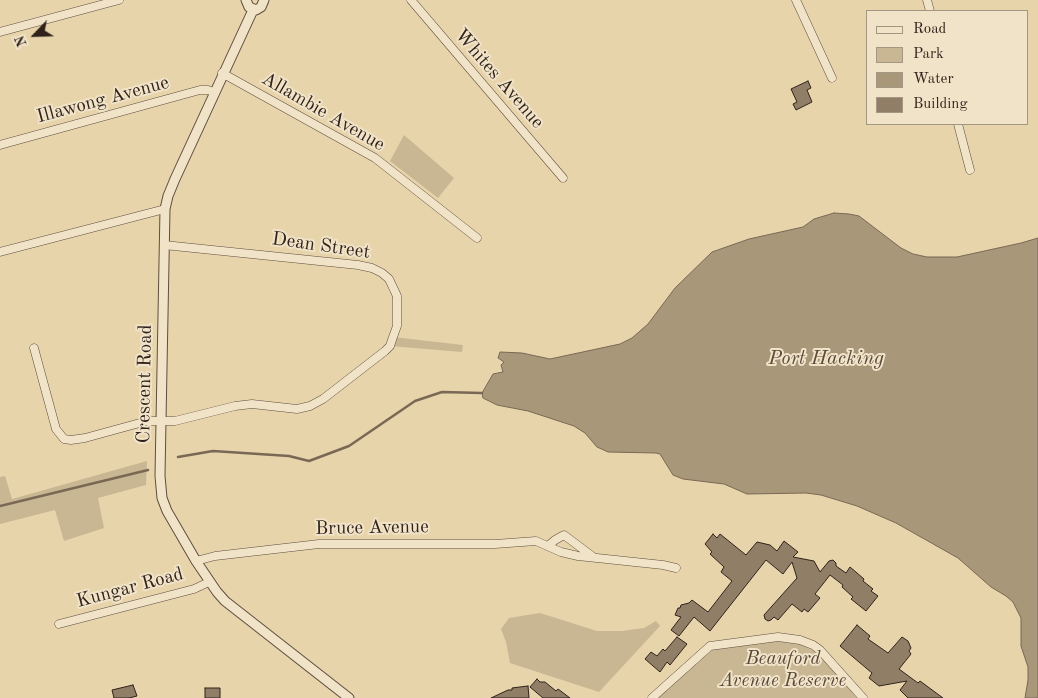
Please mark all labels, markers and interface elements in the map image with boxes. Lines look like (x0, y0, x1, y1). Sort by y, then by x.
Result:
north arrow (10, 10, 60, 60)
legend (866, 10, 1028, 125)
text: Road (913, 22, 946, 37)
street label: Whites Avenue (449, 24, 549, 134)
text: N (13, 33, 30, 49)
text: Park (913, 47, 944, 62)
street label: Allambie Avenue (257, 67, 389, 157)
street label: Illawong Avenue (34, 71, 172, 129)
text: Water (913, 72, 954, 87)
text: Building (913, 97, 968, 112)
street label: Dean Street (270, 228, 372, 264)
street label: Crescent Road (133, 324, 157, 444)
water label: Port Hacking (768, 347, 884, 371)
street label: Bruce Avenue (315, 516, 429, 540)
street label: Kungar Road (74, 563, 186, 613)
park label: Beauford Avenue Reserve (720, 648, 846, 692)

